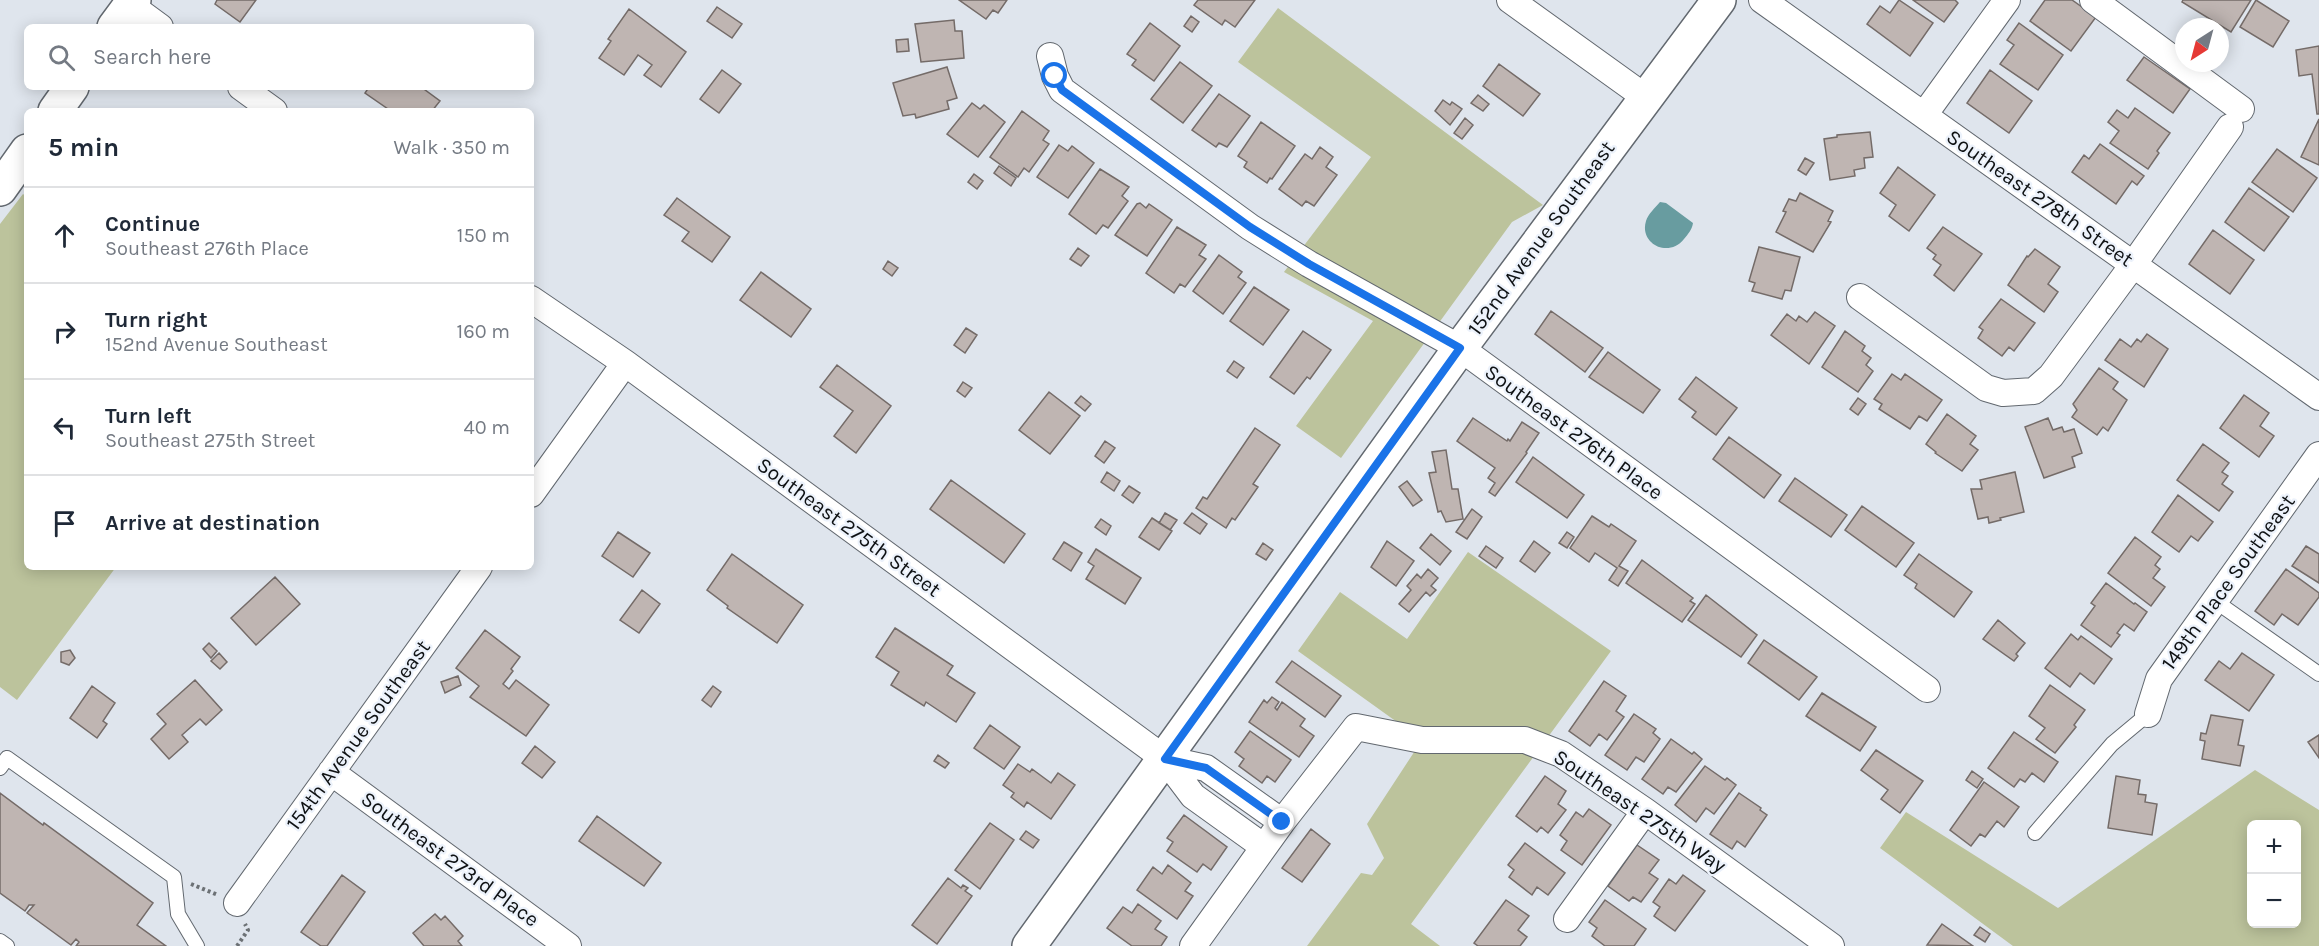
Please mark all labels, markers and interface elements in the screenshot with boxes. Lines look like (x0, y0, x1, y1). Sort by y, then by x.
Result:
north arrow (2175, 18, 2229, 72)
search box (24, 24, 534, 90)
icon: search (45, 41, 78, 74)
text: Search here (93, 44, 211, 70)
route start (1041, 62, 1067, 88)
street label: Southeast 278th Street (1942, 125, 2138, 272)
text: 5 min (48, 132, 119, 163)
text: Walk · 350 m (393, 136, 510, 159)
street label: 152nd Avenue Southeast (1463, 136, 1620, 340)
text: Continue (105, 211, 200, 237)
icon: ahead (48, 219, 81, 252)
text: 150 m (457, 224, 510, 247)
text: Southeast 276th Place (105, 237, 309, 260)
text: Turn right (105, 307, 208, 333)
icon: right (48, 315, 81, 348)
text: 160 m (457, 320, 510, 343)
text: 152nd Avenue Southeast (105, 333, 328, 356)
street label: Southeast 276th Place (1480, 359, 1668, 505)
text: Turn left (105, 403, 192, 429)
icon: left (48, 411, 81, 444)
text: 40 m (464, 416, 510, 439)
text: Southeast 275th Street (105, 429, 315, 452)
street label: Southeast 275th Street (753, 452, 945, 602)
street label: 149th Place Southeast (2156, 490, 2300, 674)
icon: arrive (48, 507, 81, 540)
text: Arrive at destination (105, 510, 320, 536)
street label: 154th Avenue Southeast (281, 635, 435, 835)
street label: Southeast 275th Way (1549, 744, 1731, 878)
street label: Southeast 273rd Place (356, 786, 544, 932)
route end (1268, 808, 1294, 834)
map controls (2247, 820, 2301, 928)
button: + (2247, 820, 2301, 874)
button: − (2247, 874, 2301, 928)

